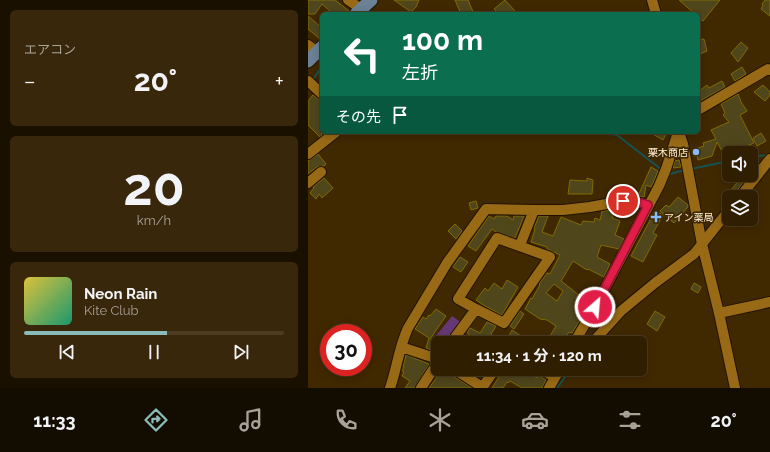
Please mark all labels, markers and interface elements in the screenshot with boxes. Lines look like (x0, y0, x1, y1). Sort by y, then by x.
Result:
text: 100 m (402, 24, 483, 57)
icon: left (336, 28, 388, 80)
text: エアコン (24, 42, 76, 57)
text: 左折 (402, 62, 438, 83)
text: 20° (134, 63, 177, 98)
text: − (24, 68, 36, 94)
text: + (275, 68, 284, 94)
icon: arrive (389, 104, 411, 126)
text: その先 (336, 108, 381, 126)
map controls (722, 146, 758, 226)
button: sound (722, 146, 758, 182)
place label: 栗木商店 (648, 147, 688, 158)
marker: 栗木商店 (691, 147, 701, 157)
text: 20 (123, 156, 185, 217)
pin (606, 184, 640, 218)
icon: arrive (612, 190, 634, 212)
button: layers (722, 190, 758, 226)
marker: アイン薬局 (651, 212, 661, 222)
place label: アイン薬局 (664, 212, 714, 223)
text: km/h (137, 213, 171, 228)
text: Neon Rain (84, 285, 157, 303)
position arrow (574, 286, 616, 328)
text: Kite Club (84, 303, 139, 318)
speed limit sign: 30 (320, 324, 372, 376)
icon: previous (56, 341, 78, 363)
icon: pause (143, 341, 165, 363)
icon: next (230, 341, 252, 363)
text: 11:34 · 1 分 · 120 m (476, 347, 602, 365)
icon: directions (142, 406, 170, 434)
icon: music (237, 406, 265, 434)
icon: phone (332, 406, 360, 434)
icon: climate (426, 406, 454, 434)
icon: car (521, 406, 549, 434)
icon: filters (616, 406, 644, 434)
text: 11:33 (33, 410, 76, 431)
text: 20° (710, 410, 737, 431)

